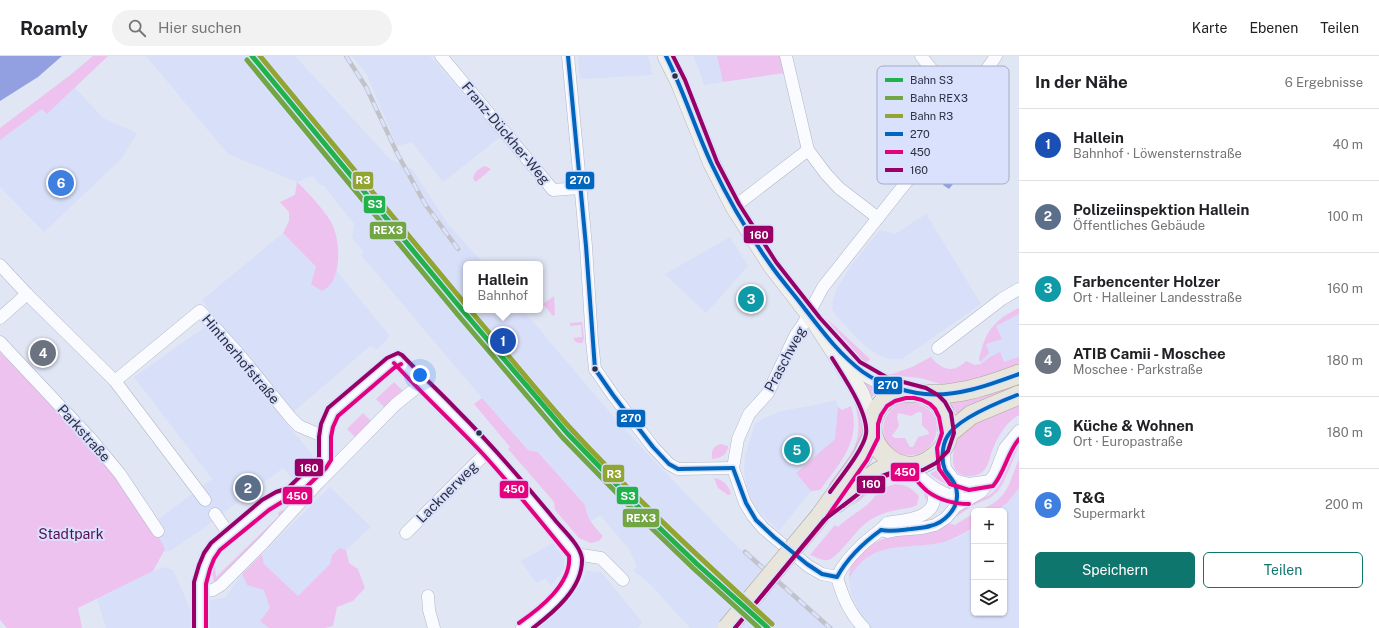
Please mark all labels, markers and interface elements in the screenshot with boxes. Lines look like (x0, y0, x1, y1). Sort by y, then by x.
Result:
search box (112, 10, 392, 46)
text: Roamly (20, 17, 88, 39)
icon: search (126, 17, 148, 39)
text: Hier suchen (158, 19, 241, 36)
text: Karte (1192, 20, 1227, 36)
text: Ebenen (1249, 20, 1298, 36)
text: Teilen (1320, 20, 1359, 36)
legend (877, 66, 1009, 184)
unlabelled marker (670, 71, 680, 81)
text: In der Nähe (1035, 72, 1128, 92)
text: Bahn S3 (910, 74, 953, 86)
text: 6 Ergebnisse (1285, 75, 1363, 90)
street label: Franz-Dückher-Weg (459, 79, 554, 188)
text: Bahn REX3 (910, 92, 968, 104)
text: Bahn R3 (910, 110, 953, 122)
text: 270 (910, 128, 930, 140)
text: Hallein (1073, 129, 1124, 146)
text: 1 (1045, 137, 1051, 152)
text: 40 m (1332, 137, 1363, 152)
text: 450 (910, 146, 931, 158)
text: Bahnhof · Löwensternstraße (1073, 146, 1242, 161)
text: 160 (910, 164, 928, 176)
pin: 6 (48, 168, 74, 198)
line badge: R3 (352, 171, 374, 190)
line badge: 270 (565, 171, 595, 190)
text: R3 (356, 174, 370, 186)
text: 270 (570, 174, 590, 186)
line badge: S3 (363, 195, 386, 214)
text: S3 (368, 198, 382, 210)
text: Polizeiinspektion Hallein (1073, 201, 1249, 218)
text: 2 (1044, 209, 1052, 224)
text: 100 m (1327, 209, 1363, 224)
text: Öffentliches Gebäude (1073, 218, 1205, 233)
line badge: REX3 (369, 221, 407, 240)
text: REX3 (373, 224, 403, 236)
line badge: 160 (743, 225, 774, 244)
text: 160 (749, 229, 769, 241)
popup (463, 261, 543, 313)
text: Hallein (478, 271, 528, 288)
text: Farbencenter Holzer (1073, 273, 1220, 290)
text: 3 (1044, 281, 1052, 296)
text: 160 m (1327, 281, 1363, 296)
pin: 3 (738, 284, 764, 314)
text: Bahnhof (478, 288, 528, 303)
text: Ort · Halleiner Landesstraße (1073, 290, 1242, 305)
street label: Hintnerhofstraße (199, 311, 283, 407)
street label: Praschweg (761, 323, 809, 394)
pin: 1 (490, 326, 516, 356)
pin: 4 (30, 338, 56, 368)
text: ATIB Camii - Moschee (1073, 345, 1226, 362)
text: 4 (1044, 353, 1052, 368)
text: 180 m (1327, 353, 1363, 368)
text: Moschee · Parkstraße (1073, 362, 1203, 377)
unlabelled marker (590, 364, 600, 374)
your location (410, 365, 430, 385)
line badge: 270 (873, 376, 903, 395)
text: 270 (878, 379, 898, 391)
street label: Parkstraße (54, 401, 114, 465)
line badge: 270 (616, 409, 646, 428)
text: 270 (621, 412, 641, 424)
text: Küche & Wohnen (1073, 417, 1194, 434)
text: 5 (1044, 425, 1052, 440)
text: 180 m (1327, 425, 1363, 440)
unlabelled marker (474, 428, 484, 438)
text: Ort · Europastraße (1073, 434, 1183, 449)
pin: 5 (784, 435, 810, 465)
line badge: 160 (294, 458, 324, 477)
street label: Lacknerweg (413, 458, 481, 526)
text: 160 (299, 462, 319, 474)
line badge: 450 (890, 462, 920, 482)
line badge: R3 (602, 464, 625, 483)
text: 450 (894, 466, 916, 478)
text: R3 (607, 468, 621, 480)
pin: 2 (235, 473, 261, 503)
line badge: 160 (856, 475, 886, 494)
text: 160 (861, 478, 881, 490)
line badge: 450 (499, 480, 529, 499)
text: 450 (503, 483, 525, 495)
line badge: 450 (282, 486, 313, 505)
line badge: S3 (616, 486, 639, 505)
text: T&G (1073, 489, 1105, 506)
text: 450 (286, 490, 308, 502)
text: S3 (621, 490, 635, 502)
text: 6 (1044, 497, 1052, 512)
text: 200 m (1325, 497, 1363, 512)
text: Supermarkt (1073, 506, 1145, 521)
line badge: REX3 (622, 508, 660, 528)
map controls (971, 508, 1007, 616)
button: + (971, 508, 1007, 544)
text: REX3 (626, 512, 656, 524)
park label: Stadtpark (38, 526, 104, 542)
button: − (971, 544, 1007, 580)
button: Speichern (1035, 552, 1195, 588)
button: Teilen (1203, 552, 1363, 588)
button: layers (971, 580, 1007, 616)

